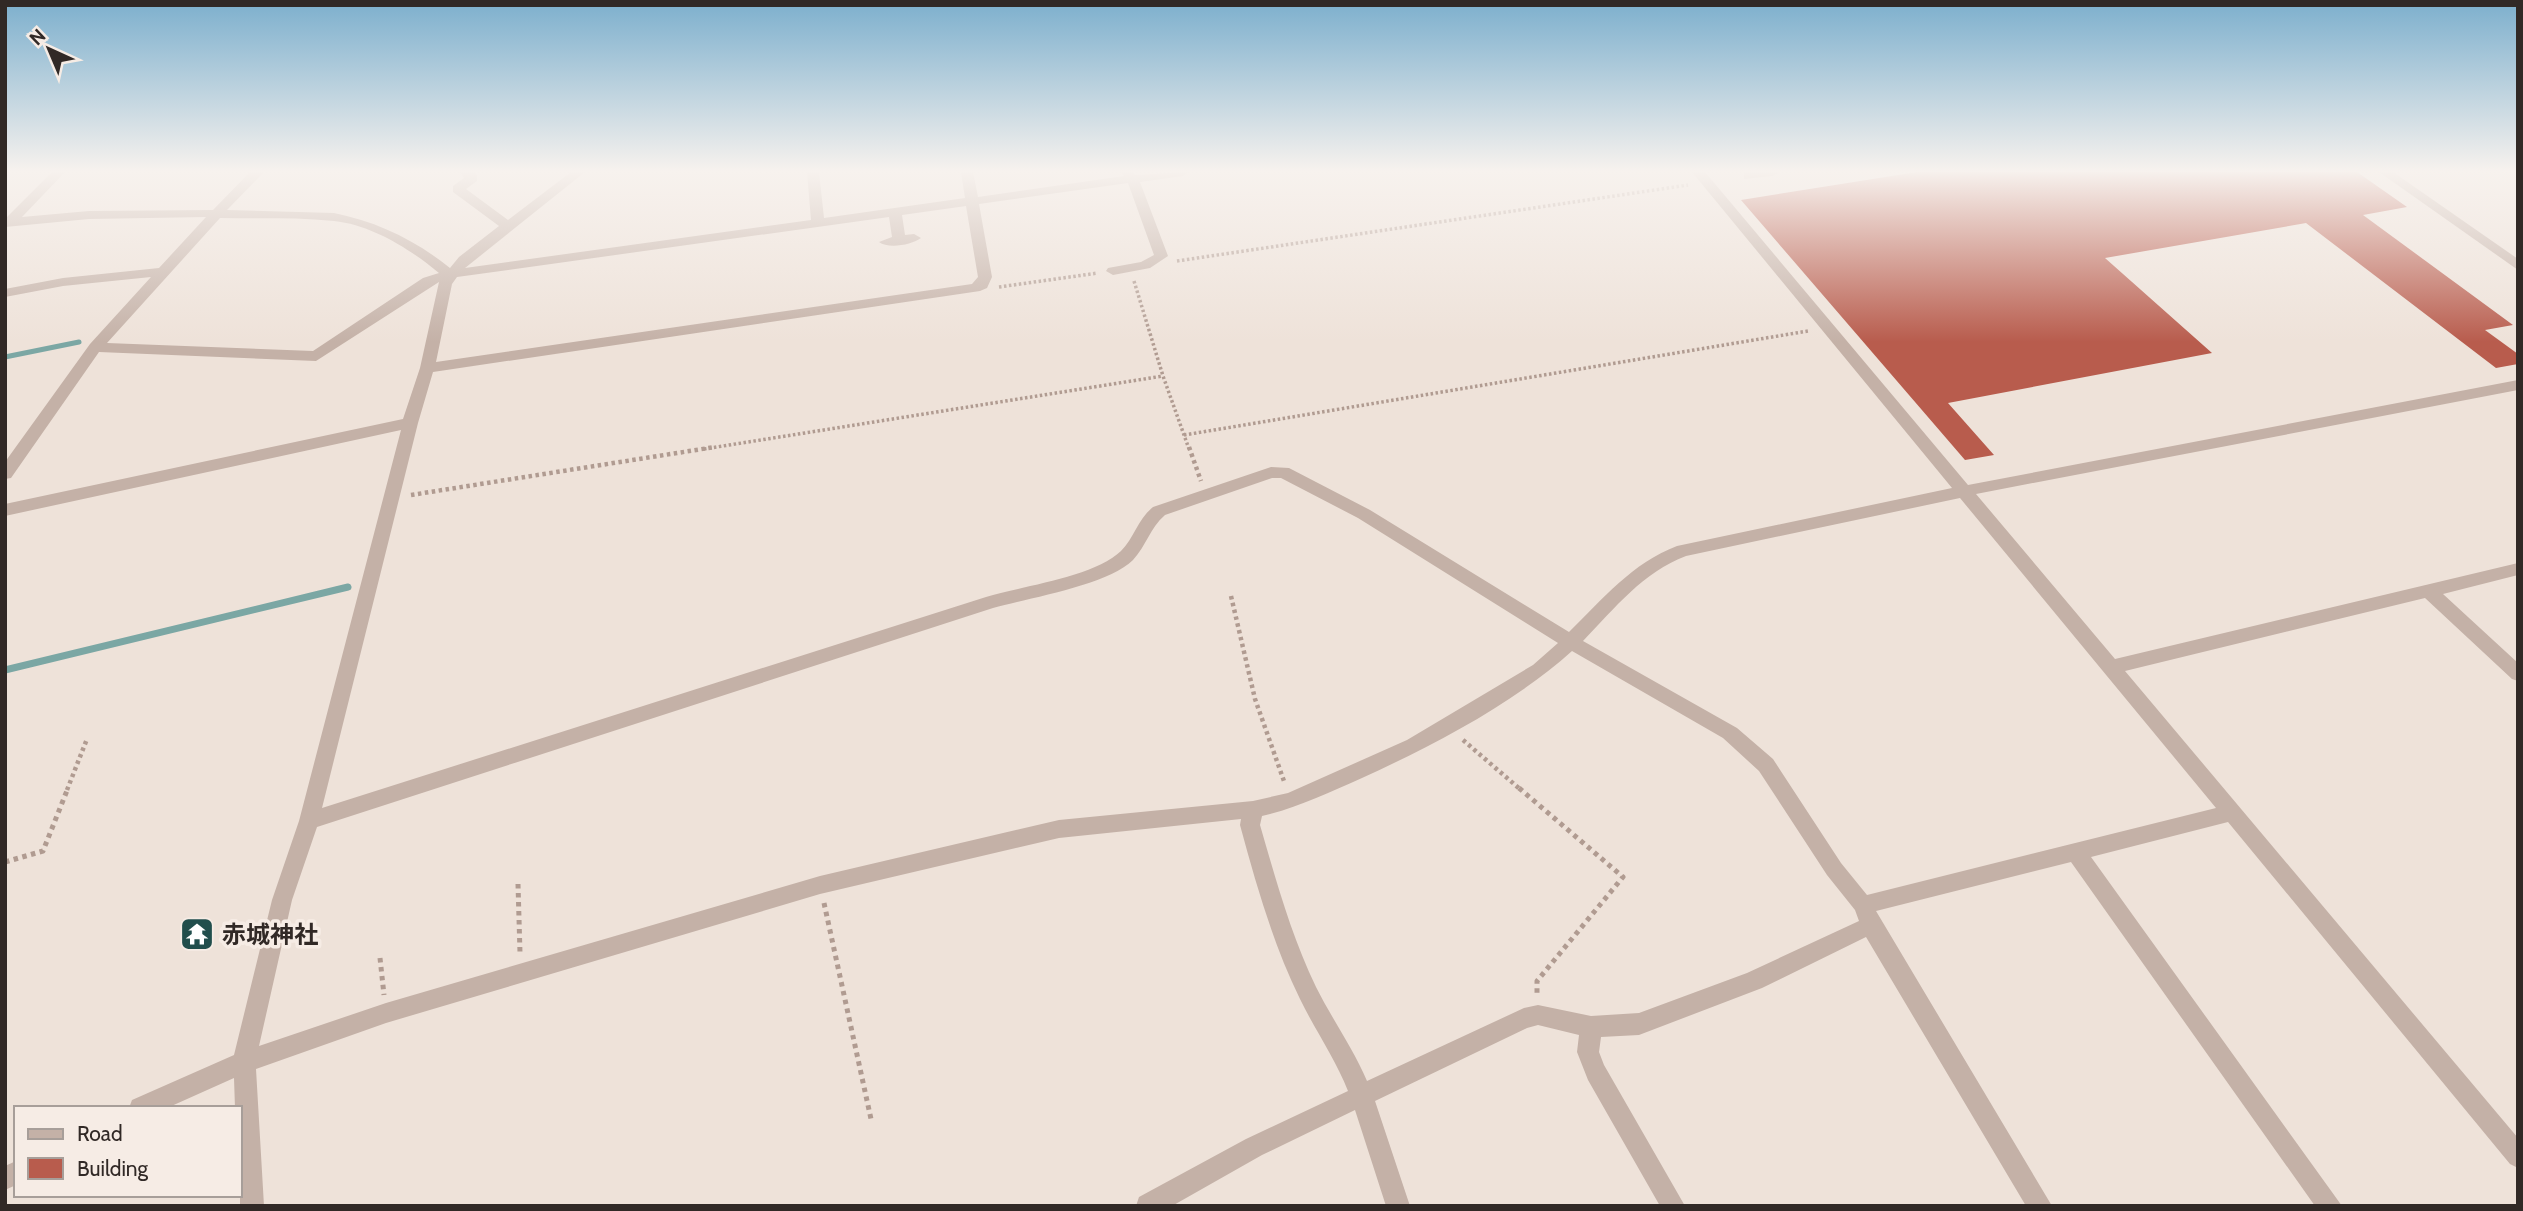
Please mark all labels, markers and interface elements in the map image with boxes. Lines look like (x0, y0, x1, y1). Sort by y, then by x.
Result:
north arrow (14, 14, 84, 84)
text: N (25, 24, 50, 50)
temple icon: 赤城神社 (178, 915, 216, 953)
place label: 赤城神社 (222, 920, 318, 949)
legend (14, 1106, 242, 1197)
text: Road (77, 1121, 123, 1146)
text: Building (77, 1156, 149, 1181)

